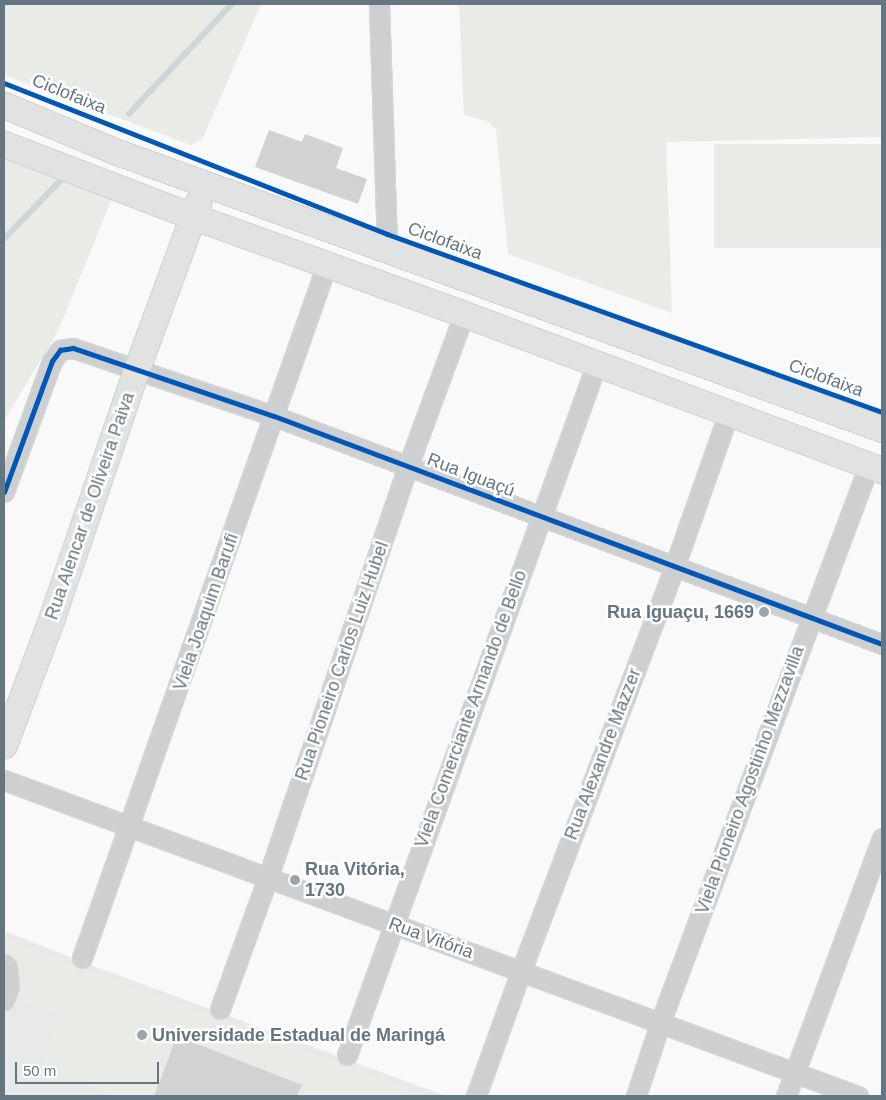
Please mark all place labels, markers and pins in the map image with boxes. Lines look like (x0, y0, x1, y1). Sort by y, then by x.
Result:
place label: Rua Iguaçu, 1669 (607, 601, 754, 623)
marker: Rua Iguaçu, 1669 (758, 606, 770, 618)
place label: Rua Vitória, 1730 (305, 859, 405, 902)
marker: Rua Vitória, 1730 (289, 874, 301, 886)
place label: Universidade Estadual de Maringá (152, 1024, 445, 1046)
marker: Universidade Estadual de Maringá (136, 1029, 148, 1041)

